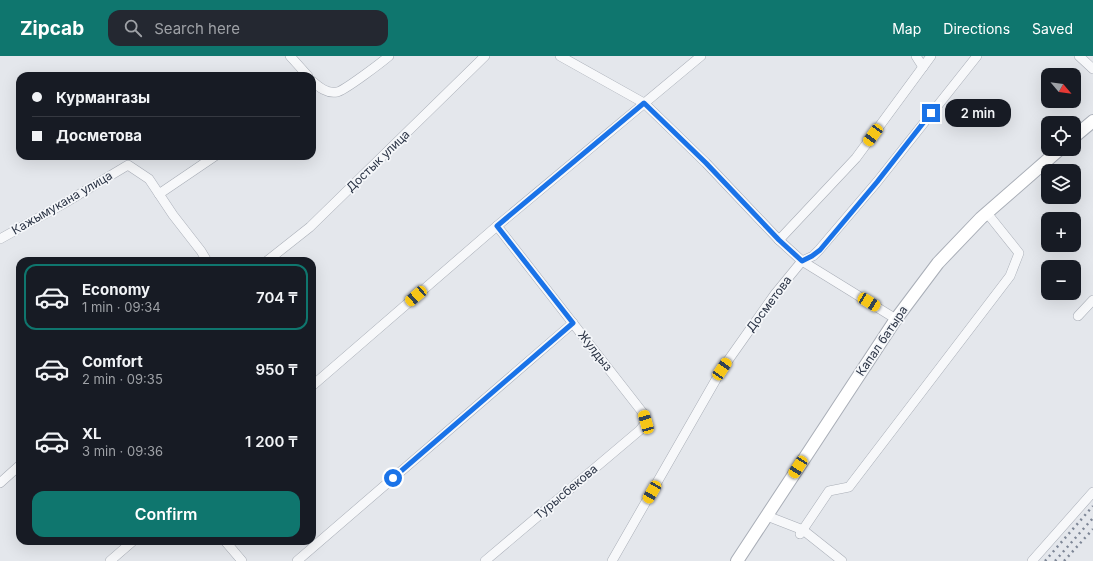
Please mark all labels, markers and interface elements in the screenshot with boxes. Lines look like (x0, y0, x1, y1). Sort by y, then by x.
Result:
search box (108, 10, 388, 46)
text: Zipcab (20, 17, 84, 40)
icon: search (122, 17, 144, 39)
text: Search here (154, 19, 240, 38)
text: Map (892, 20, 921, 37)
text: Directions (943, 20, 1010, 37)
text: Saved (1032, 20, 1073, 37)
north arrow (1041, 68, 1081, 108)
map controls (1041, 68, 1081, 300)
text: Курмангазы (56, 88, 150, 107)
callout: 2 min (945, 99, 1011, 127)
route end (922, 104, 940, 122)
text: 2 min (961, 105, 995, 121)
button: locate (1041, 116, 1081, 156)
car (861, 122, 885, 148)
text: Досметова (56, 126, 142, 145)
street label: Достык улица (343, 127, 413, 195)
button: layers (1041, 164, 1081, 204)
street label: Кажымукана улица (9, 168, 115, 238)
button: + (1041, 212, 1081, 252)
button: − (1041, 260, 1081, 300)
street label: Досметова (743, 273, 795, 335)
icon: car (34, 279, 70, 315)
text: Economy (82, 280, 150, 299)
car (403, 284, 429, 308)
text: 704 ₸ (256, 288, 298, 307)
car (856, 291, 882, 313)
text: 1 min · 09:34 (82, 299, 161, 315)
street label: Капал батыра (853, 303, 911, 379)
street label: Жулдыз (575, 328, 616, 374)
icon: car (34, 351, 70, 387)
text: Comfort (82, 352, 143, 371)
car (710, 356, 734, 382)
text: 950 ₸ (255, 360, 298, 379)
text: 2 min · 09:35 (82, 371, 163, 387)
car (637, 409, 655, 435)
icon: car (34, 423, 70, 459)
text: XL (82, 424, 102, 443)
text: 1 200 ₸ (245, 432, 298, 451)
text: 3 min · 09:36 (82, 443, 163, 459)
car (786, 454, 810, 480)
street label: Турысбекова (531, 461, 600, 522)
route start (384, 469, 402, 487)
car (641, 479, 663, 505)
button: Confirm (32, 491, 300, 537)

